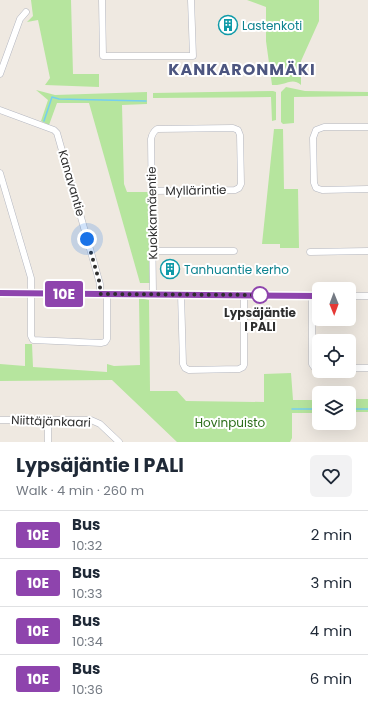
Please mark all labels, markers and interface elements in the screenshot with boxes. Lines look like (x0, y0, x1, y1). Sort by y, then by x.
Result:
building icon: Lastenkoti (217, 14, 239, 36)
place label: Lastenkoti (242, 17, 302, 34)
district label: KANKARONMÄKI (168, 58, 316, 81)
street label: Kanavantie (54, 148, 90, 218)
street label: Kuokkamäentie (143, 166, 161, 260)
street label: Myllärintie (165, 181, 227, 199)
your location (77, 229, 97, 249)
building icon: Tanhuantie kerho (159, 258, 181, 280)
place label: Tanhuantie kerho (184, 261, 289, 278)
line badge: 10E (41, 281, 87, 307)
north arrow (312, 282, 356, 326)
map controls (312, 282, 356, 430)
text: 10E (53, 284, 75, 304)
marker: Lypsäjäntie I PALI (251, 286, 269, 304)
place label: Lypsäjäntie I PALI (224, 304, 297, 335)
button: locate (312, 334, 356, 378)
button: layers (312, 386, 356, 430)
street label: Niittäjänkaari (11, 411, 91, 431)
park label: Hovinpuisto (195, 414, 266, 431)
text: Lypsäjäntie I PALI (16, 452, 184, 479)
button: heart (310, 455, 352, 497)
text: Walk · 4 min · 260 m (16, 481, 144, 500)
text: Bus (72, 514, 100, 535)
text: 2 min (311, 524, 352, 545)
text: 10E (27, 525, 49, 545)
text: 10:32 (72, 536, 102, 555)
text: Bus (72, 562, 100, 583)
text: 3 min (310, 572, 352, 593)
text: 10E (27, 573, 49, 593)
text: 10:33 (72, 584, 102, 603)
text: Bus (72, 610, 100, 631)
text: 4 min (310, 620, 352, 641)
text: 10E (27, 621, 49, 641)
text: 10:34 (72, 632, 103, 651)
text: Bus (72, 658, 100, 679)
text: 6 min (310, 668, 352, 689)
text: 10E (27, 669, 49, 689)
text: 10:36 (72, 680, 103, 699)

